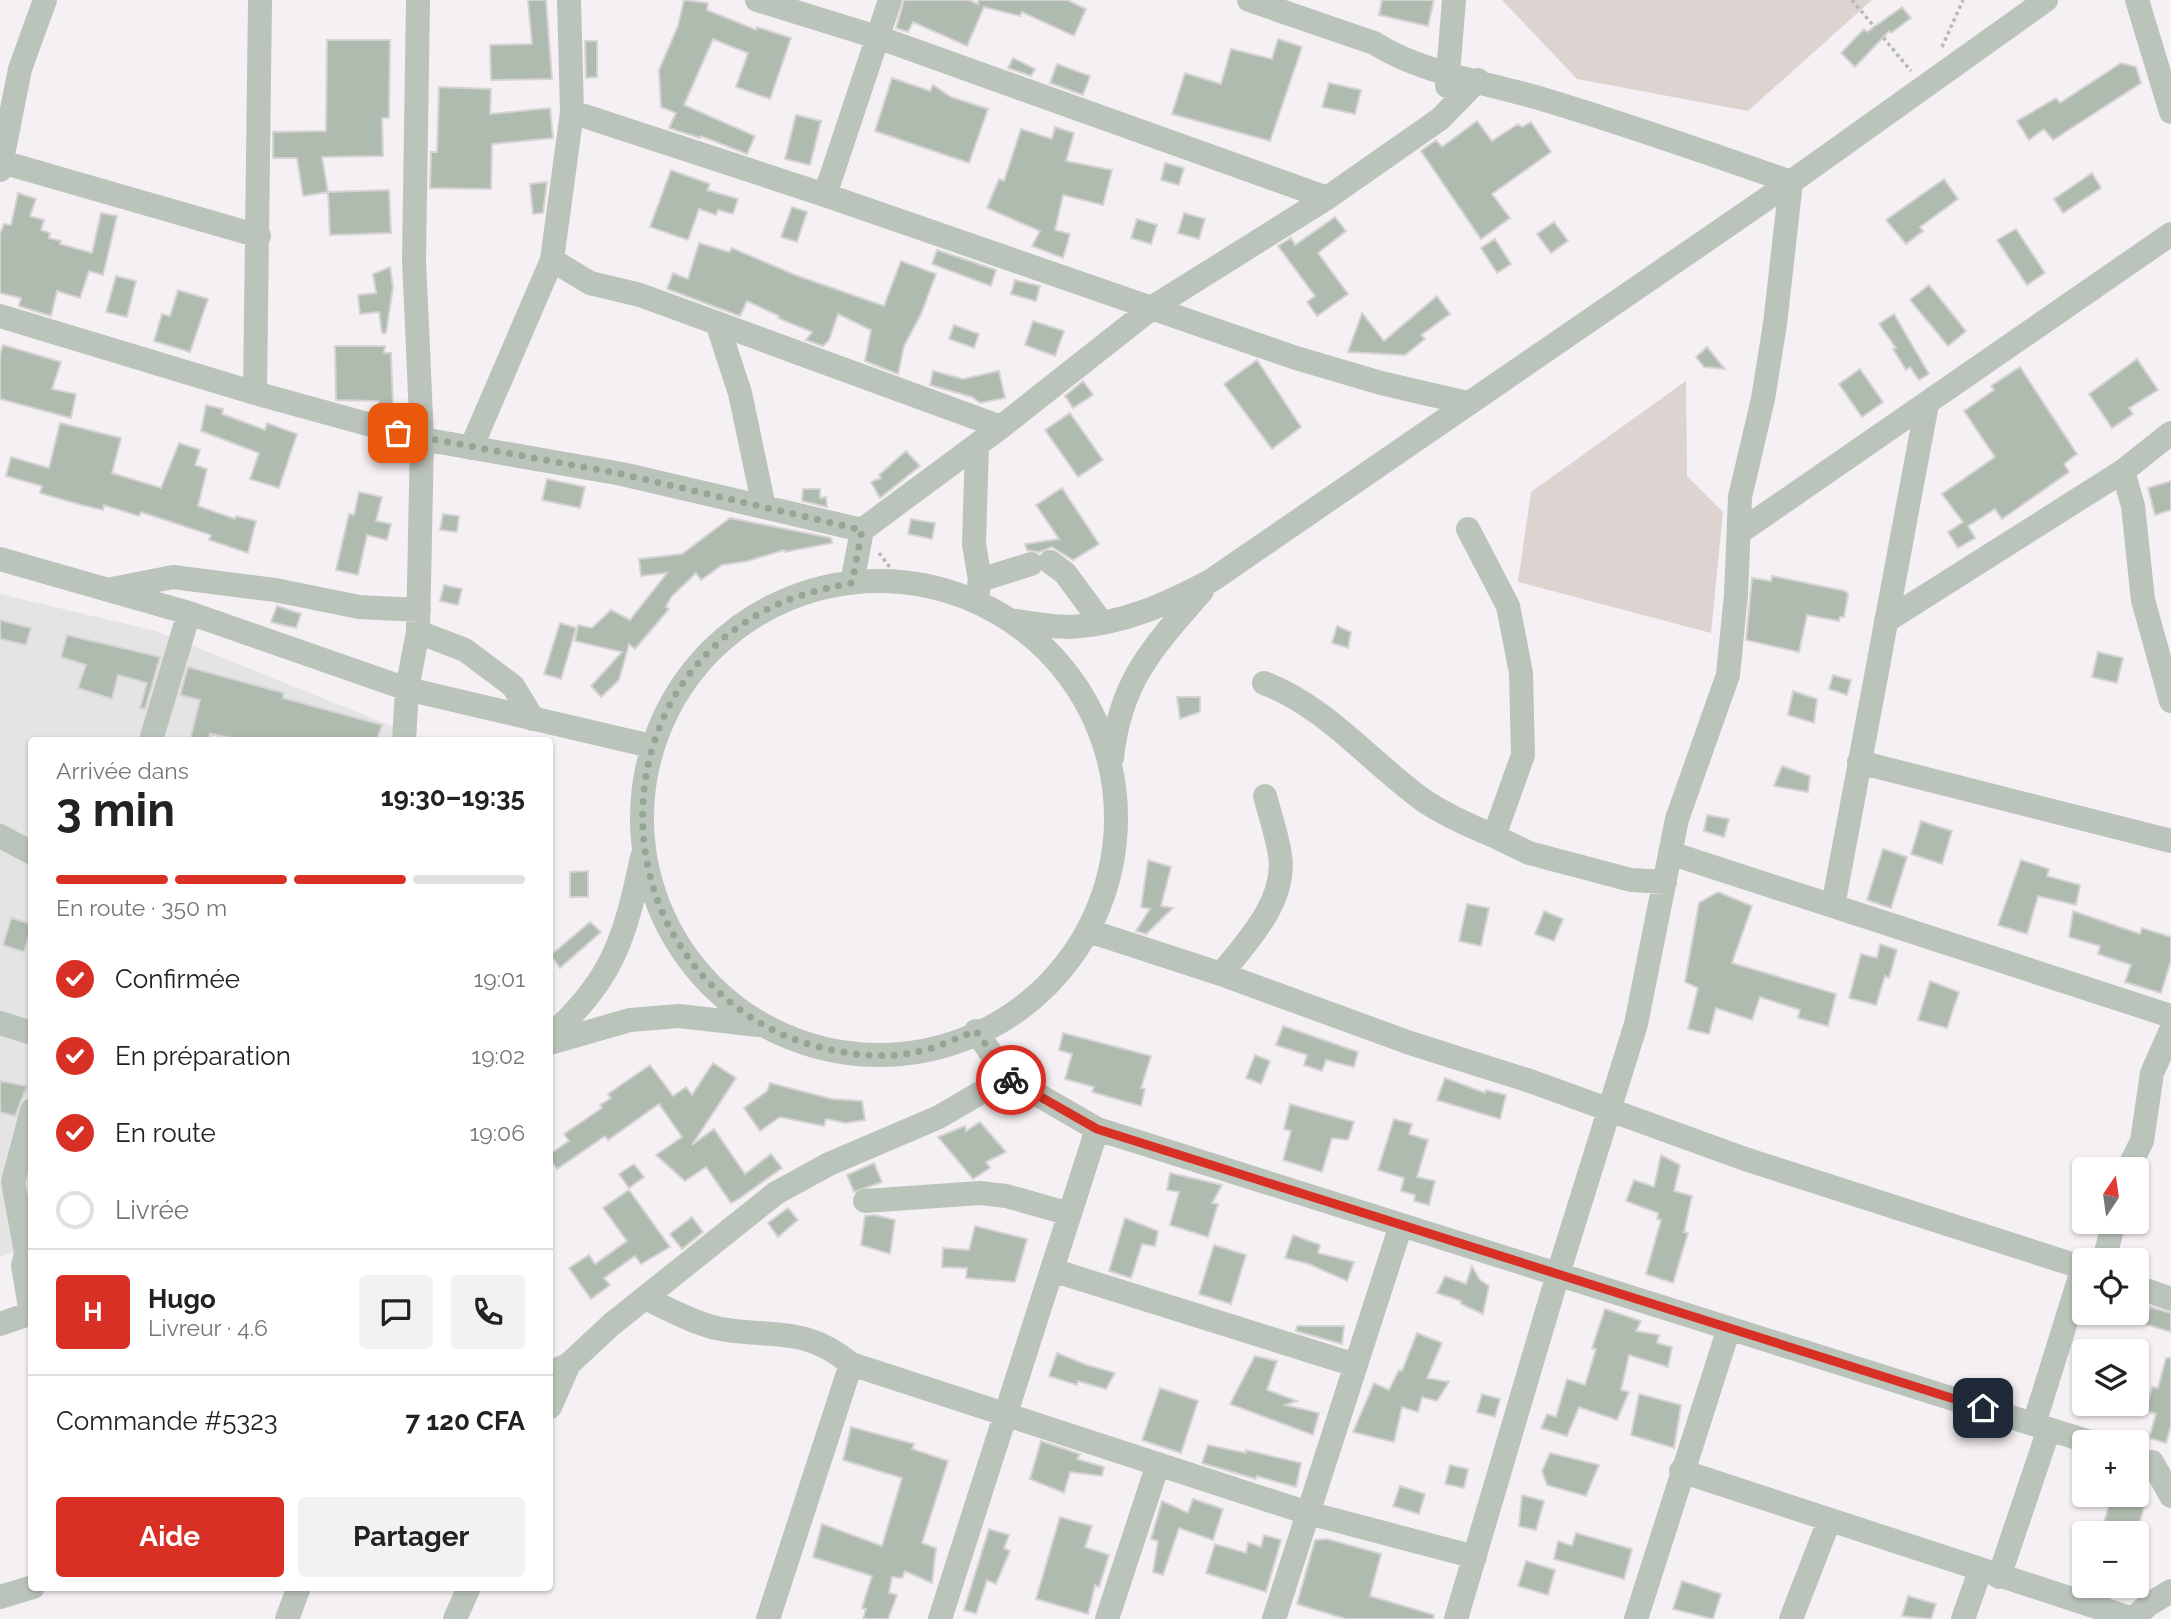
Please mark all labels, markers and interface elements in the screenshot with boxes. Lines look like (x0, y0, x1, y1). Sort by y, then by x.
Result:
pin (368, 403, 428, 463)
icon: bag (379, 414, 417, 452)
text: Arrivée dans (56, 757, 189, 784)
text: 19:30–19:35 (381, 782, 525, 812)
text: 3 min (56, 783, 175, 837)
text: En route · 350 m (56, 894, 227, 921)
icon: check (56, 960, 94, 998)
text: Confirmée (115, 964, 240, 994)
text: 19:01 (473, 965, 525, 992)
icon: check (56, 1037, 94, 1075)
text: En préparation (115, 1041, 291, 1071)
text: 19:02 (471, 1042, 525, 1069)
courier (976, 1045, 1046, 1115)
icon: bike (992, 1061, 1030, 1099)
icon: check (56, 1114, 94, 1152)
text: En route (115, 1118, 216, 1148)
text: 19:06 (469, 1119, 525, 1146)
north arrow (2072, 1157, 2149, 1234)
map controls (2072, 1157, 2149, 1598)
text: Livrée (115, 1195, 189, 1225)
button: locate (2072, 1248, 2149, 1325)
button: chat (359, 1275, 433, 1349)
button: phone (451, 1275, 525, 1349)
text: Hugo (148, 1284, 216, 1314)
text: H (83, 1297, 103, 1327)
text: Livreur · 4.6 (148, 1314, 268, 1341)
button: layers (2072, 1339, 2149, 1416)
pin (1953, 1378, 2013, 1438)
icon: home (1964, 1389, 2002, 1427)
text: Commande #5323 (56, 1406, 278, 1436)
text: 7 120 CFA (406, 1406, 525, 1436)
button: + (2072, 1430, 2149, 1507)
button: Aide (56, 1497, 284, 1577)
button: Partager (298, 1497, 525, 1577)
button: − (2072, 1521, 2149, 1598)

